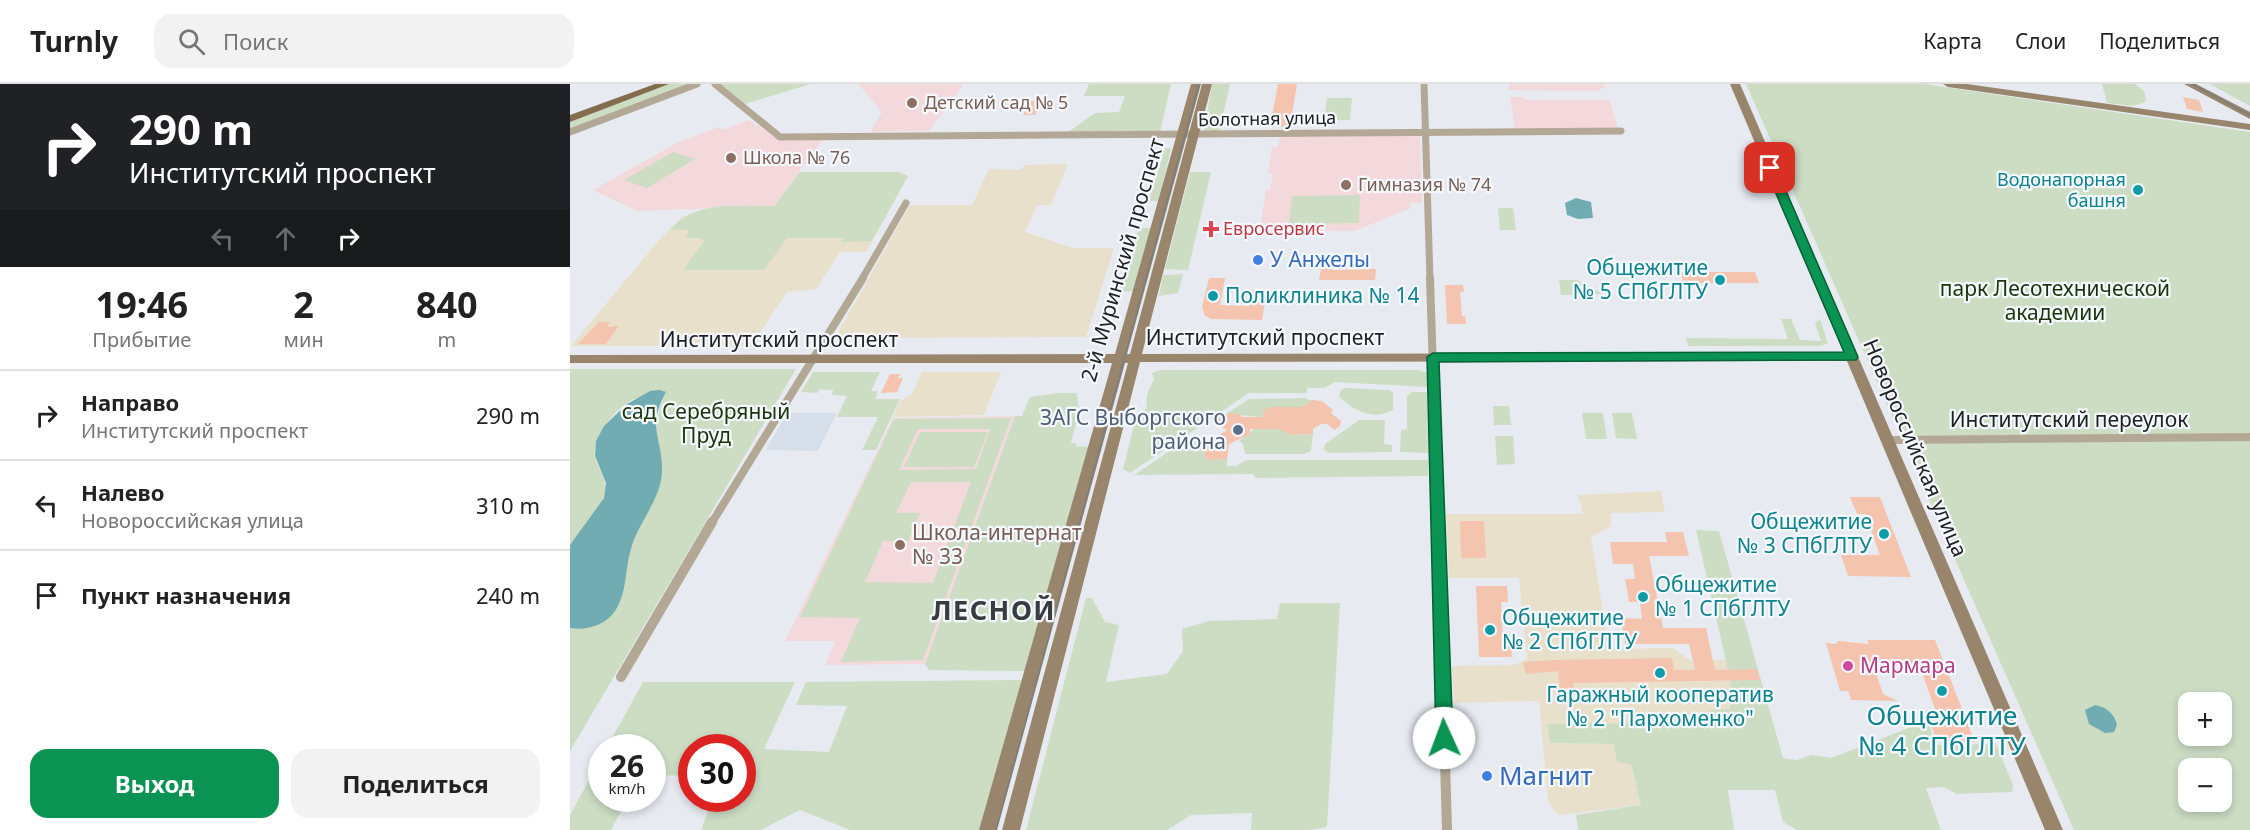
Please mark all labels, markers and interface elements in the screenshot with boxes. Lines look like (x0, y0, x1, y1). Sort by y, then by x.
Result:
search box (154, 14, 574, 68)
text: Turnly (30, 22, 118, 60)
icon: search (175, 25, 208, 58)
text: Поиск (223, 26, 288, 56)
text: Карта (1923, 27, 1982, 55)
text: Слои (2015, 27, 2066, 55)
text: Поделиться (2099, 27, 2220, 55)
place label: Детский сад № 5 (924, 90, 1068, 114)
marker: Детский сад № 5 (905, 96, 919, 110)
text: 290 m (129, 100, 253, 157)
street label: Болотная улица (1198, 105, 1336, 131)
icon: right (30, 108, 108, 186)
street label: 2-й Муринский проспект (1074, 134, 1170, 385)
pin (1744, 142, 1795, 193)
place label: Школа № 76 (743, 145, 850, 169)
marker: Школа № 76 (724, 151, 738, 165)
icon: arrive (1753, 151, 1786, 184)
text: Институтский проспект (129, 154, 436, 191)
place label: Водонапорная башня (1997, 167, 2126, 212)
place label: Гимназия № 74 (1358, 172, 1491, 196)
marker: Гимназия № 74 (1339, 178, 1353, 192)
marker: Водонапорная башня (2131, 183, 2145, 197)
place label: Евросервис (1223, 216, 1325, 240)
icon: left (206, 222, 239, 255)
icon: ahead (269, 222, 302, 255)
icon: right (332, 222, 365, 255)
marker: Евросервис (1204, 222, 1218, 236)
place label: У Анжелы (1270, 245, 1370, 273)
marker: У Анжелы (1251, 253, 1265, 267)
place label: Общежитие № 5 СПбГЛТУ (1573, 253, 1708, 305)
marker: Общежитие № 5 СПбГЛТУ (1713, 273, 1727, 287)
park label: парк Лесотехнической академии (1940, 274, 2170, 326)
text: 19:46 (96, 280, 188, 329)
text: 2 (293, 280, 314, 329)
text: 840 (416, 280, 478, 329)
place label: Поликлиника № 14 (1225, 281, 1419, 309)
marker: Поликлиника № 14 (1206, 289, 1220, 303)
street label: Институтский проспект (1146, 323, 1384, 351)
street label: Институтский проспект (660, 325, 898, 353)
text: Прибытие (92, 326, 191, 353)
text: мин (284, 326, 324, 353)
text: m (437, 326, 456, 353)
street label: Новороссийская улица (1857, 334, 1975, 561)
text: Направо (81, 387, 179, 417)
park label: сад Серебряный Пруд (622, 397, 790, 449)
icon: right (30, 399, 63, 432)
text: 290 m (476, 400, 540, 430)
place label: ЗАГС Выборгского района (1040, 403, 1226, 455)
street label: Институтский переулок (1950, 405, 2188, 433)
text: Институтский проспект (81, 417, 308, 444)
marker: ЗАГС Выборгского района (1231, 423, 1245, 437)
text: Налево (81, 477, 164, 507)
icon: left (30, 489, 63, 522)
text: 310 m (476, 490, 540, 520)
text: Новороссийская улица (81, 507, 304, 534)
place label: Общежитие № 3 СПбГЛТУ (1737, 507, 1872, 559)
place label: Школа-интернат № 33 (912, 518, 1082, 570)
marker: Общежитие № 3 СПбГЛТУ (1877, 527, 1891, 541)
marker: Школа-интернат № 33 (893, 538, 907, 552)
place label: Общежитие № 1 СПбГЛТУ (1655, 570, 1790, 622)
icon: arrive (30, 579, 63, 612)
text: Пункт назначения (81, 580, 291, 610)
text: 240 m (476, 580, 540, 610)
marker: Общежитие № 1 СПбГЛТУ (1636, 590, 1650, 604)
district label: ЛЕСНОЙ (932, 591, 1056, 628)
place label: Общежитие № 2 СПбГЛТУ (1502, 603, 1637, 655)
marker: Общежитие № 2 СПбГЛТУ (1483, 623, 1497, 637)
place label: Мармара (1860, 651, 1956, 679)
marker: Мармара (1841, 659, 1855, 673)
marker: Гаражный кооператив № 2 "Пархоменко" (1653, 666, 1667, 680)
place label: Гаражный кооператив № 2 "Пархоменко" (1546, 680, 1774, 732)
marker: Общежитие № 4 СПбГЛТУ (1935, 684, 1949, 698)
map controls (2178, 692, 2232, 812)
button: + (2178, 692, 2232, 746)
place label: Общежитие № 4 СПбГЛТУ (1858, 697, 2027, 763)
position arrow (1412, 706, 1476, 770)
speed limit sign: 30 (678, 734, 756, 812)
text: 26 (610, 745, 644, 786)
button: Выход (30, 749, 279, 818)
button: Поделиться (291, 749, 540, 818)
place label: Магнит (1499, 757, 1593, 793)
button: − (2178, 758, 2232, 812)
marker: Магнит (1480, 769, 1494, 783)
text: km/h (609, 778, 645, 798)

